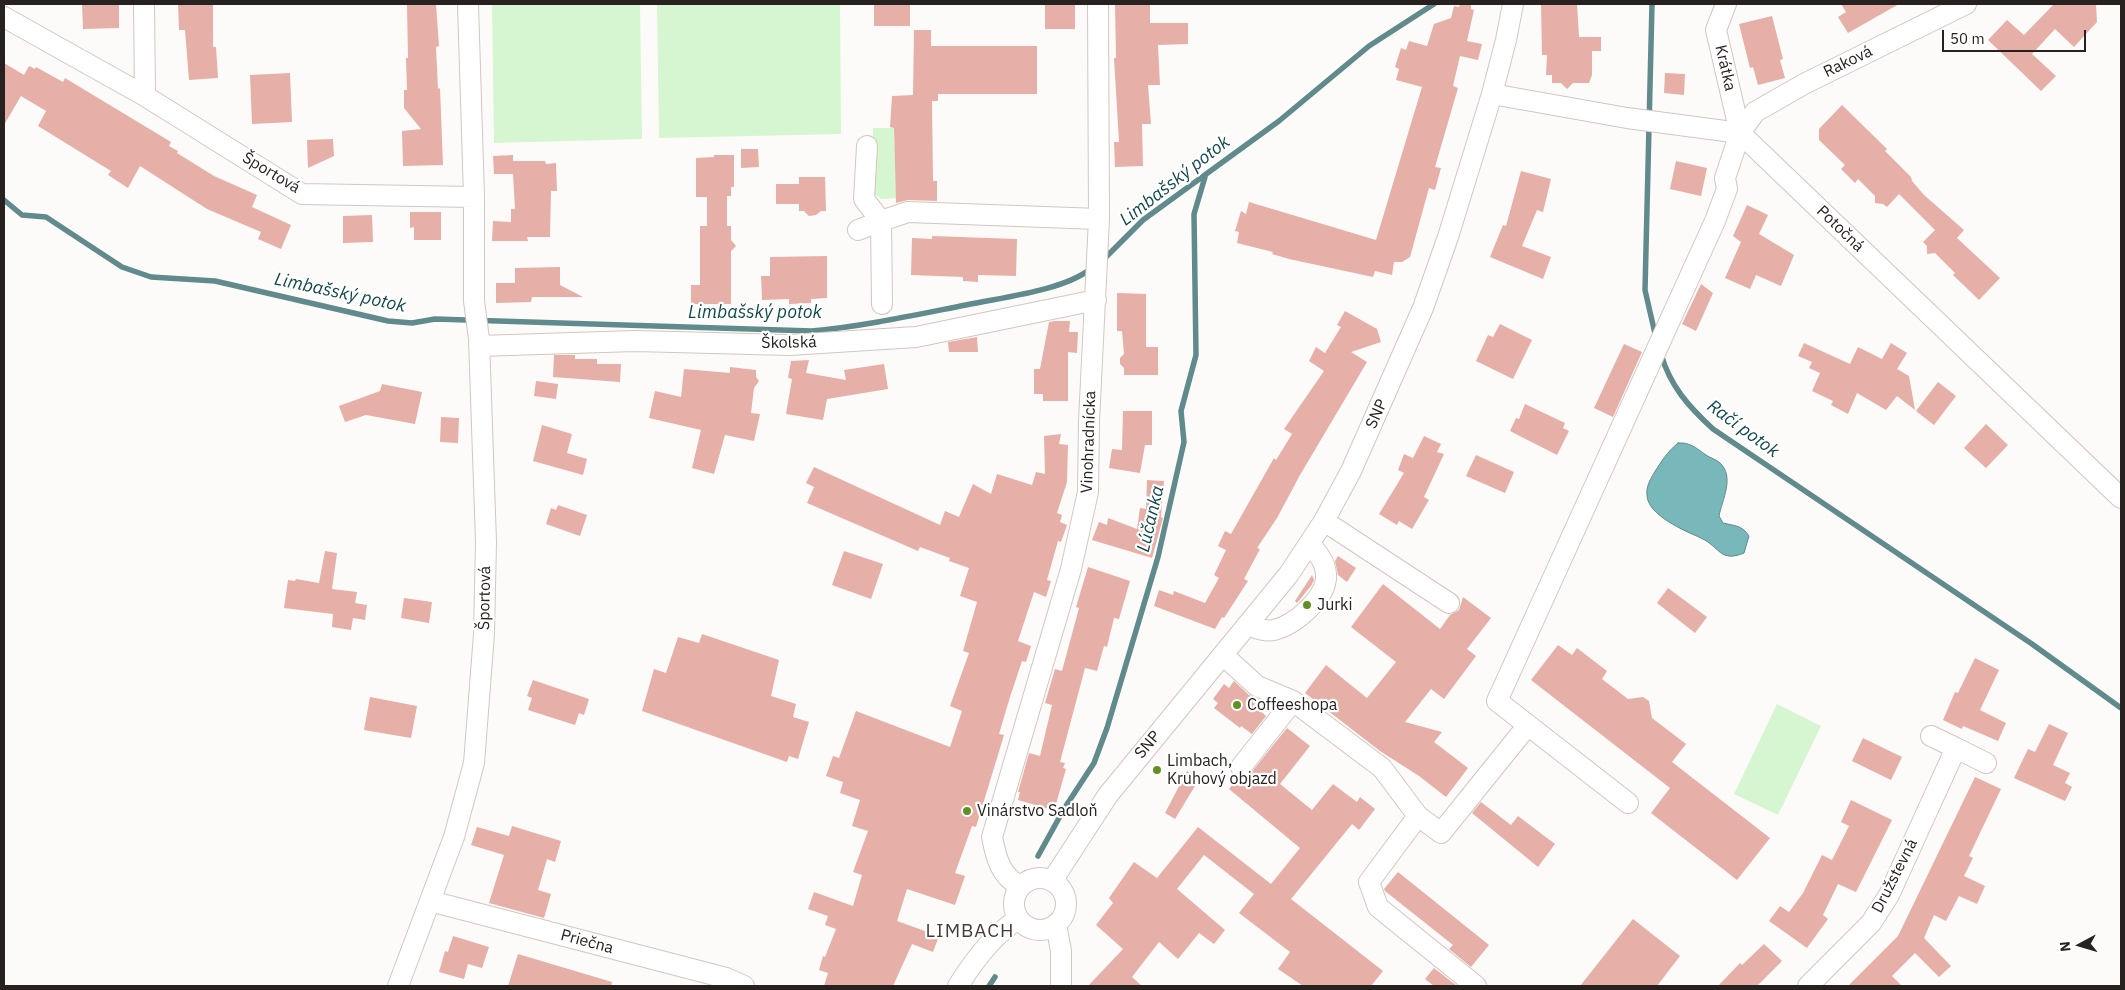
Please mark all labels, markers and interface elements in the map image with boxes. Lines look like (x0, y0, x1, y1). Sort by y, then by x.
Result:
scale bar (1945, 20, 2089, 52)
text: 50 m (1950, 29, 1985, 48)
street label: Raková (1820, 42, 1876, 82)
street label: Krátka (1710, 43, 1740, 93)
water label: Limbašský potok (1116, 131, 1234, 231)
street label: Športová (239, 148, 303, 198)
street label: Potočná (1812, 202, 1868, 256)
water label: Limbašský potok (272, 269, 408, 317)
water label: Limbašský potok (688, 302, 822, 324)
street label: Školská (761, 333, 817, 353)
street label: Vinohradnícka (1078, 390, 1100, 494)
street label: SNP (1362, 396, 1392, 432)
water label: Račí potok (1703, 396, 1783, 462)
water label: Lúčanka (1133, 484, 1169, 554)
street label: Športová (475, 566, 495, 630)
place label: Jurki (1317, 595, 1353, 615)
marker: Jurki (1301, 599, 1313, 611)
place label: Coffeeshopa (1247, 695, 1337, 715)
marker: Coffeeshopa (1231, 699, 1243, 711)
street label: SNP (1131, 727, 1165, 763)
place label: Limbach, Kruhový objazd (1167, 751, 1277, 789)
marker: Limbach, Kruhový objazd (1151, 764, 1163, 776)
place label: Vinárstvo Sadloň (977, 801, 1098, 821)
marker: Vinárstvo Sadloň (961, 805, 973, 817)
street label: Družstevná (1868, 836, 1922, 916)
north arrow (2055, 920, 2105, 970)
district label: LIMBACH (925, 921, 1015, 943)
street label: Priečna (558, 926, 616, 958)
text: N (2056, 941, 2075, 953)

